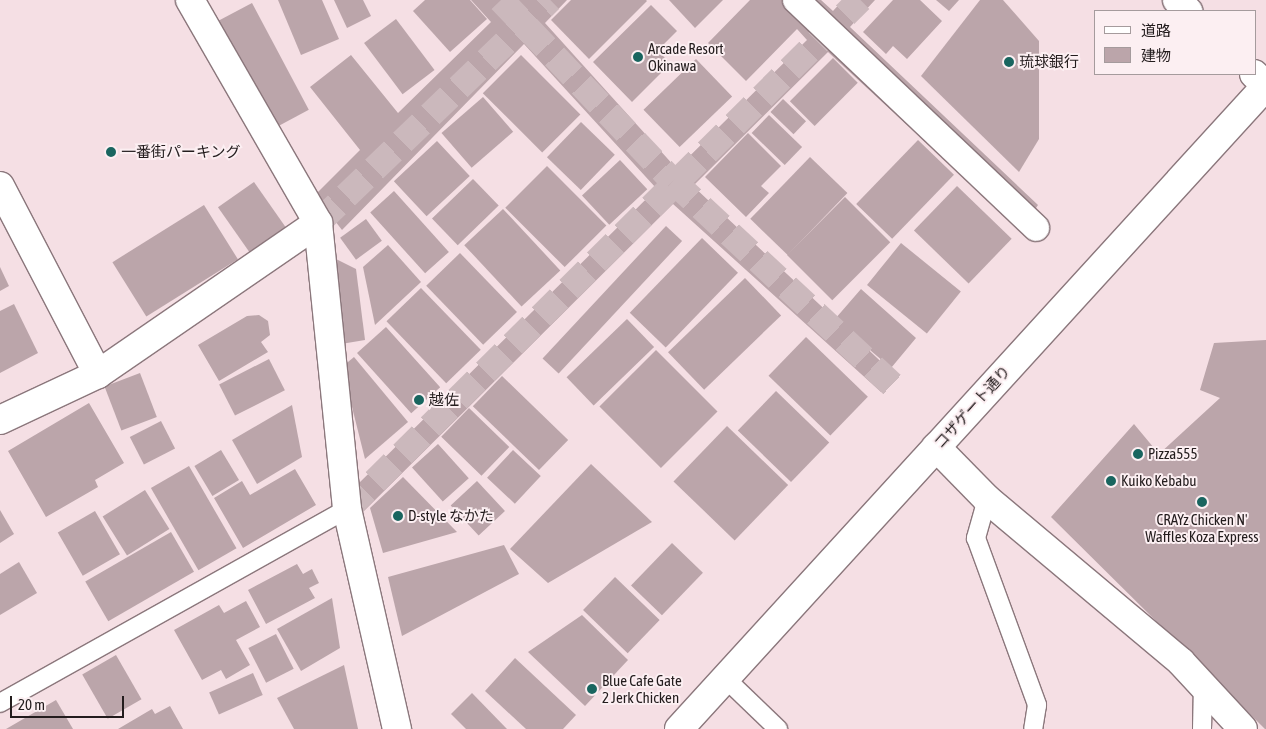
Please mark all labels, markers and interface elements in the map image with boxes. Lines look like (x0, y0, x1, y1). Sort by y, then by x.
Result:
legend (1094, 10, 1256, 75)
text: 道路 (1141, 22, 1171, 39)
place label: Arcade Resort Okinawa (648, 39, 724, 74)
text: 建物 (1141, 47, 1171, 64)
marker: Arcade Resort Okinawa (632, 51, 644, 63)
place label: 琉球銀行 (1019, 53, 1079, 71)
marker: 琉球銀行 (1003, 56, 1015, 68)
place label: 一番街パーキング (121, 143, 241, 161)
marker: 一番街パーキング (105, 146, 117, 158)
street label: コザゲート通り (930, 362, 1014, 452)
place label: 越佐 (429, 391, 459, 409)
marker: 越佐 (413, 394, 425, 406)
place label: Pizza555 (1148, 445, 1197, 463)
marker: Pizza555 (1132, 448, 1144, 460)
place label: Kuiko Kebabu (1121, 472, 1197, 490)
marker: Kuiko Kebabu (1105, 475, 1117, 487)
marker: CRAYz Chicken N' Waffles Koza Express (1196, 496, 1208, 508)
place label: D-style なかた (408, 507, 494, 525)
marker: D-style なかた (392, 510, 404, 522)
place label: CRAYz Chicken N' Waffles Koza Express (1145, 510, 1259, 545)
place label: Blue Cafe Gate 2 Jerk Chicken (602, 671, 682, 706)
marker: Blue Cafe Gate 2 Jerk Chicken (586, 683, 598, 695)
scale bar (12, 686, 126, 718)
text: 20 m (18, 696, 45, 713)

